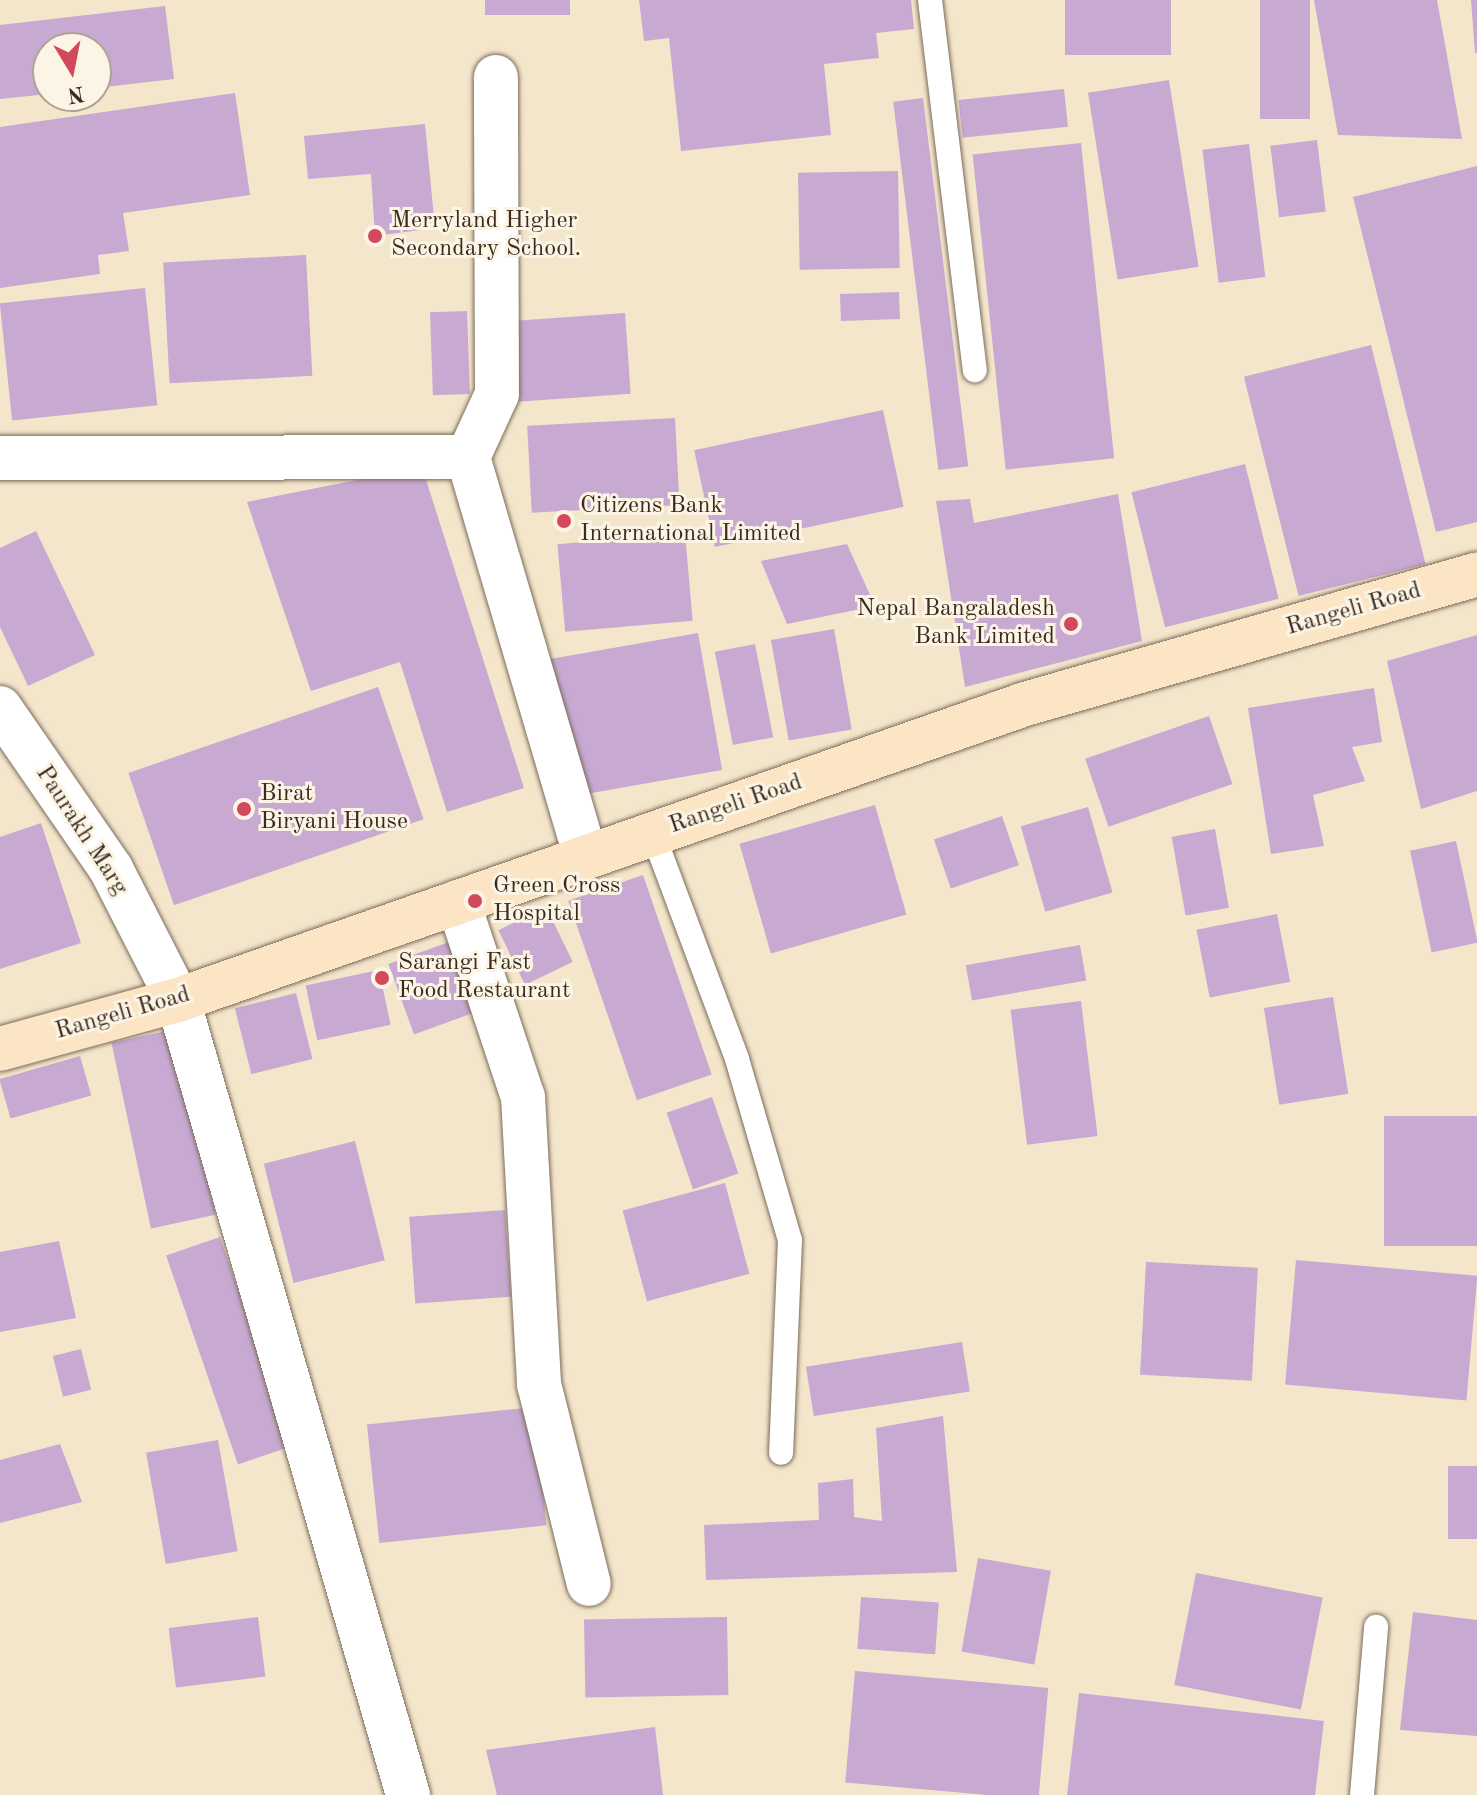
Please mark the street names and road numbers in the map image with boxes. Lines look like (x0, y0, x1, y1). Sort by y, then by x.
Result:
street label: Rangeli Road (1283, 577, 1425, 643)
street label: Paurakh Marg (28, 761, 134, 901)
street label: Rangeli Road (666, 769, 806, 841)
street label: Rangeli Road (52, 981, 194, 1047)

